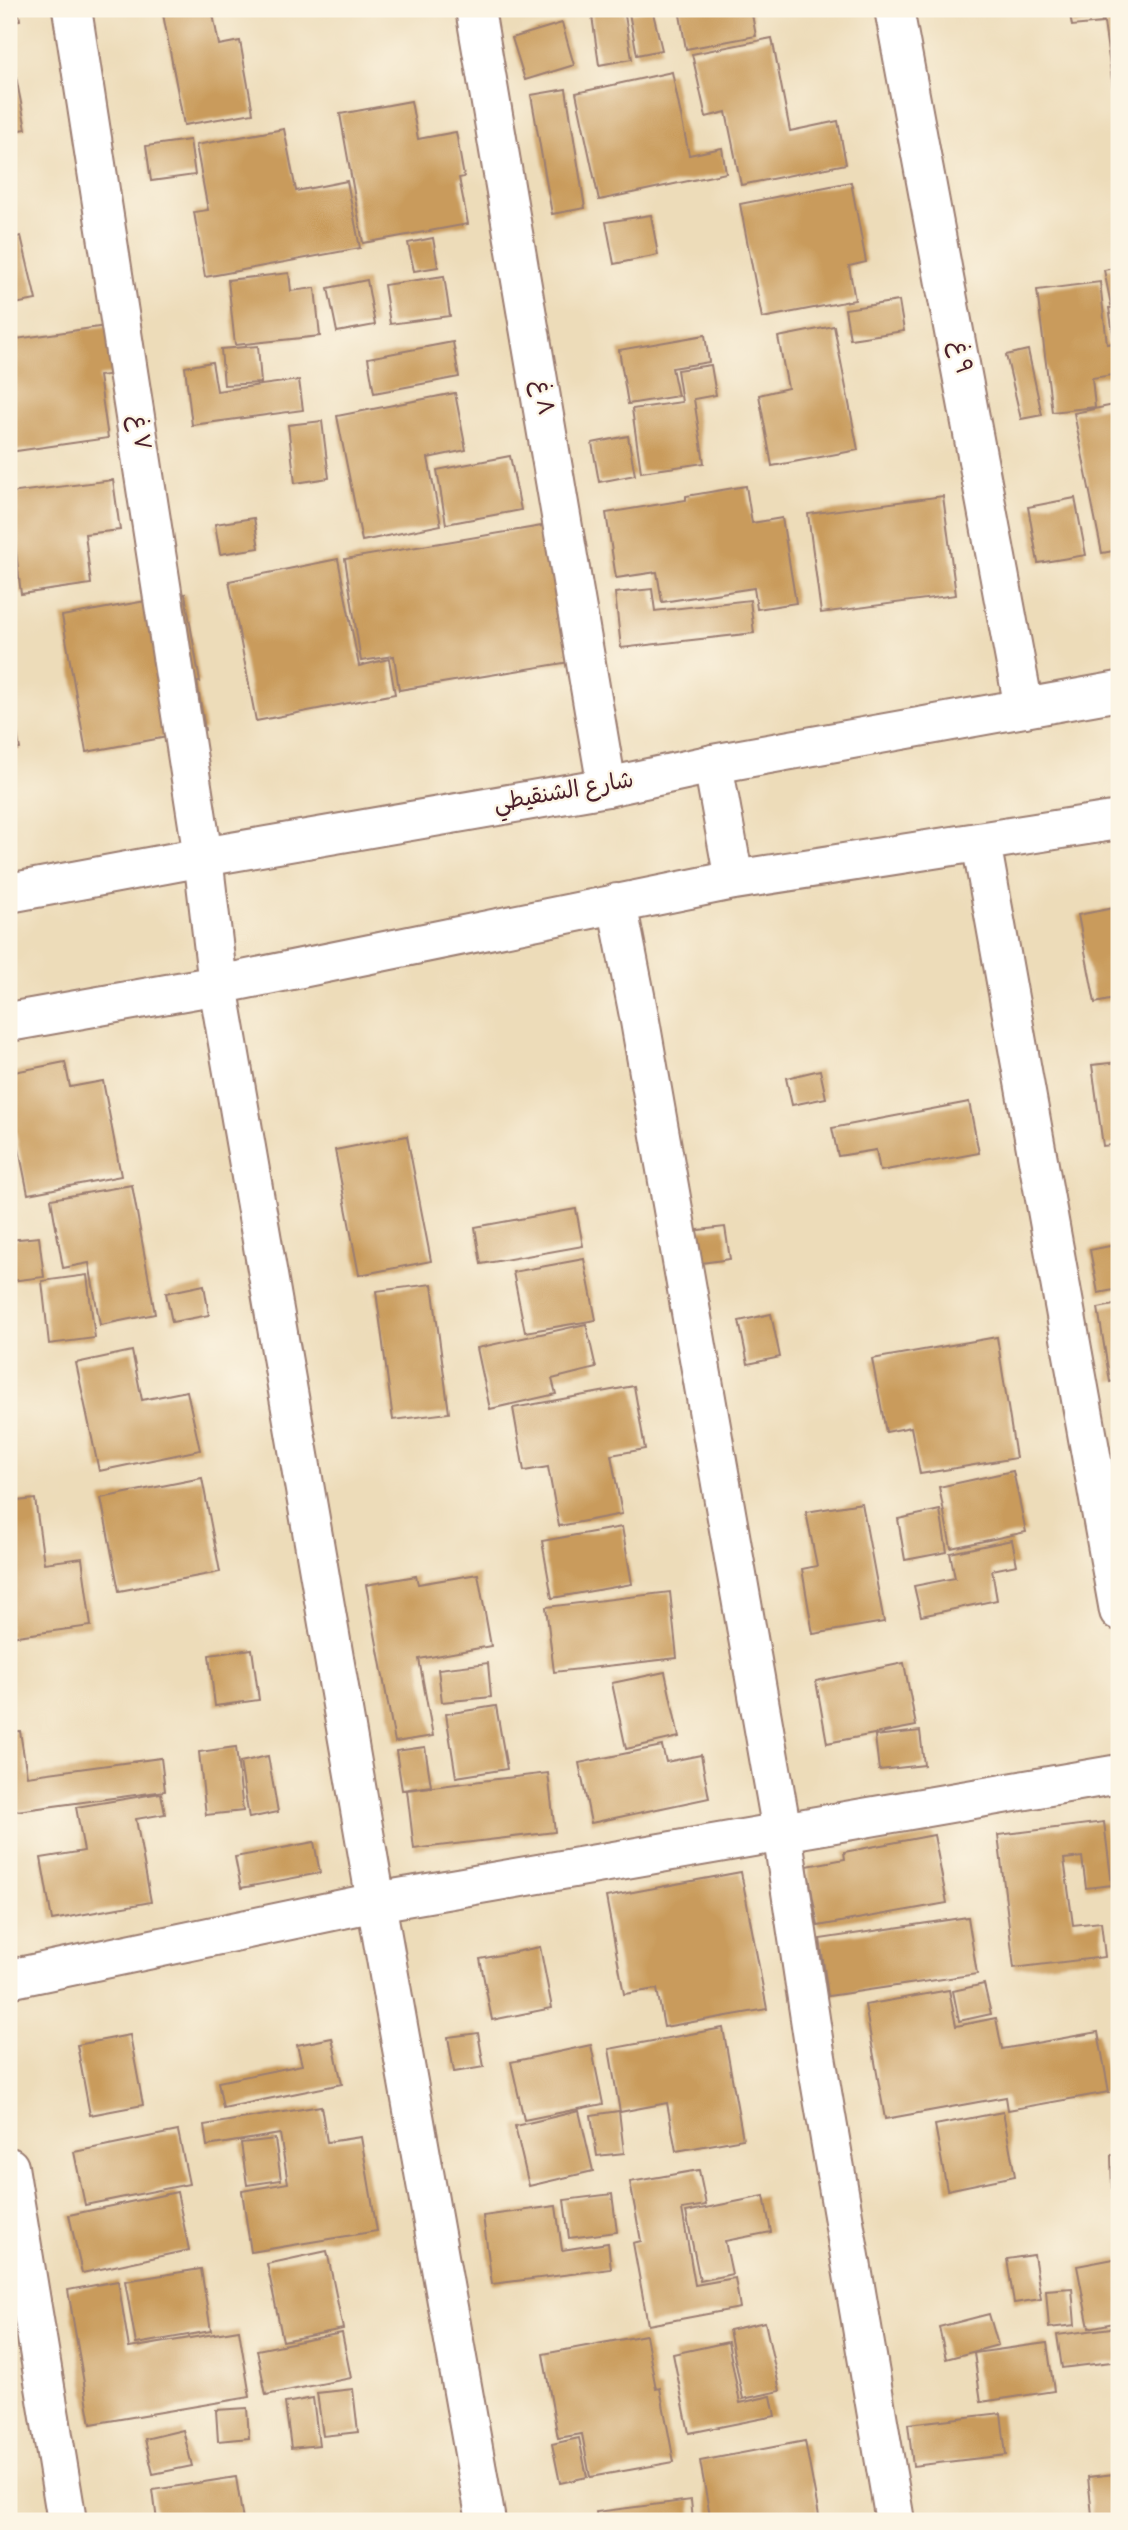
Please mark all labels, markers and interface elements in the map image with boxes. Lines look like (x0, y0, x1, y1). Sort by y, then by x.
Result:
street label: ٩ غ (940, 338, 978, 378)
street label: ٨ غ (522, 378, 560, 418)
street label: ٧ غ (119, 413, 157, 453)
street label: شارع الشنقيطي (491, 765, 637, 824)

